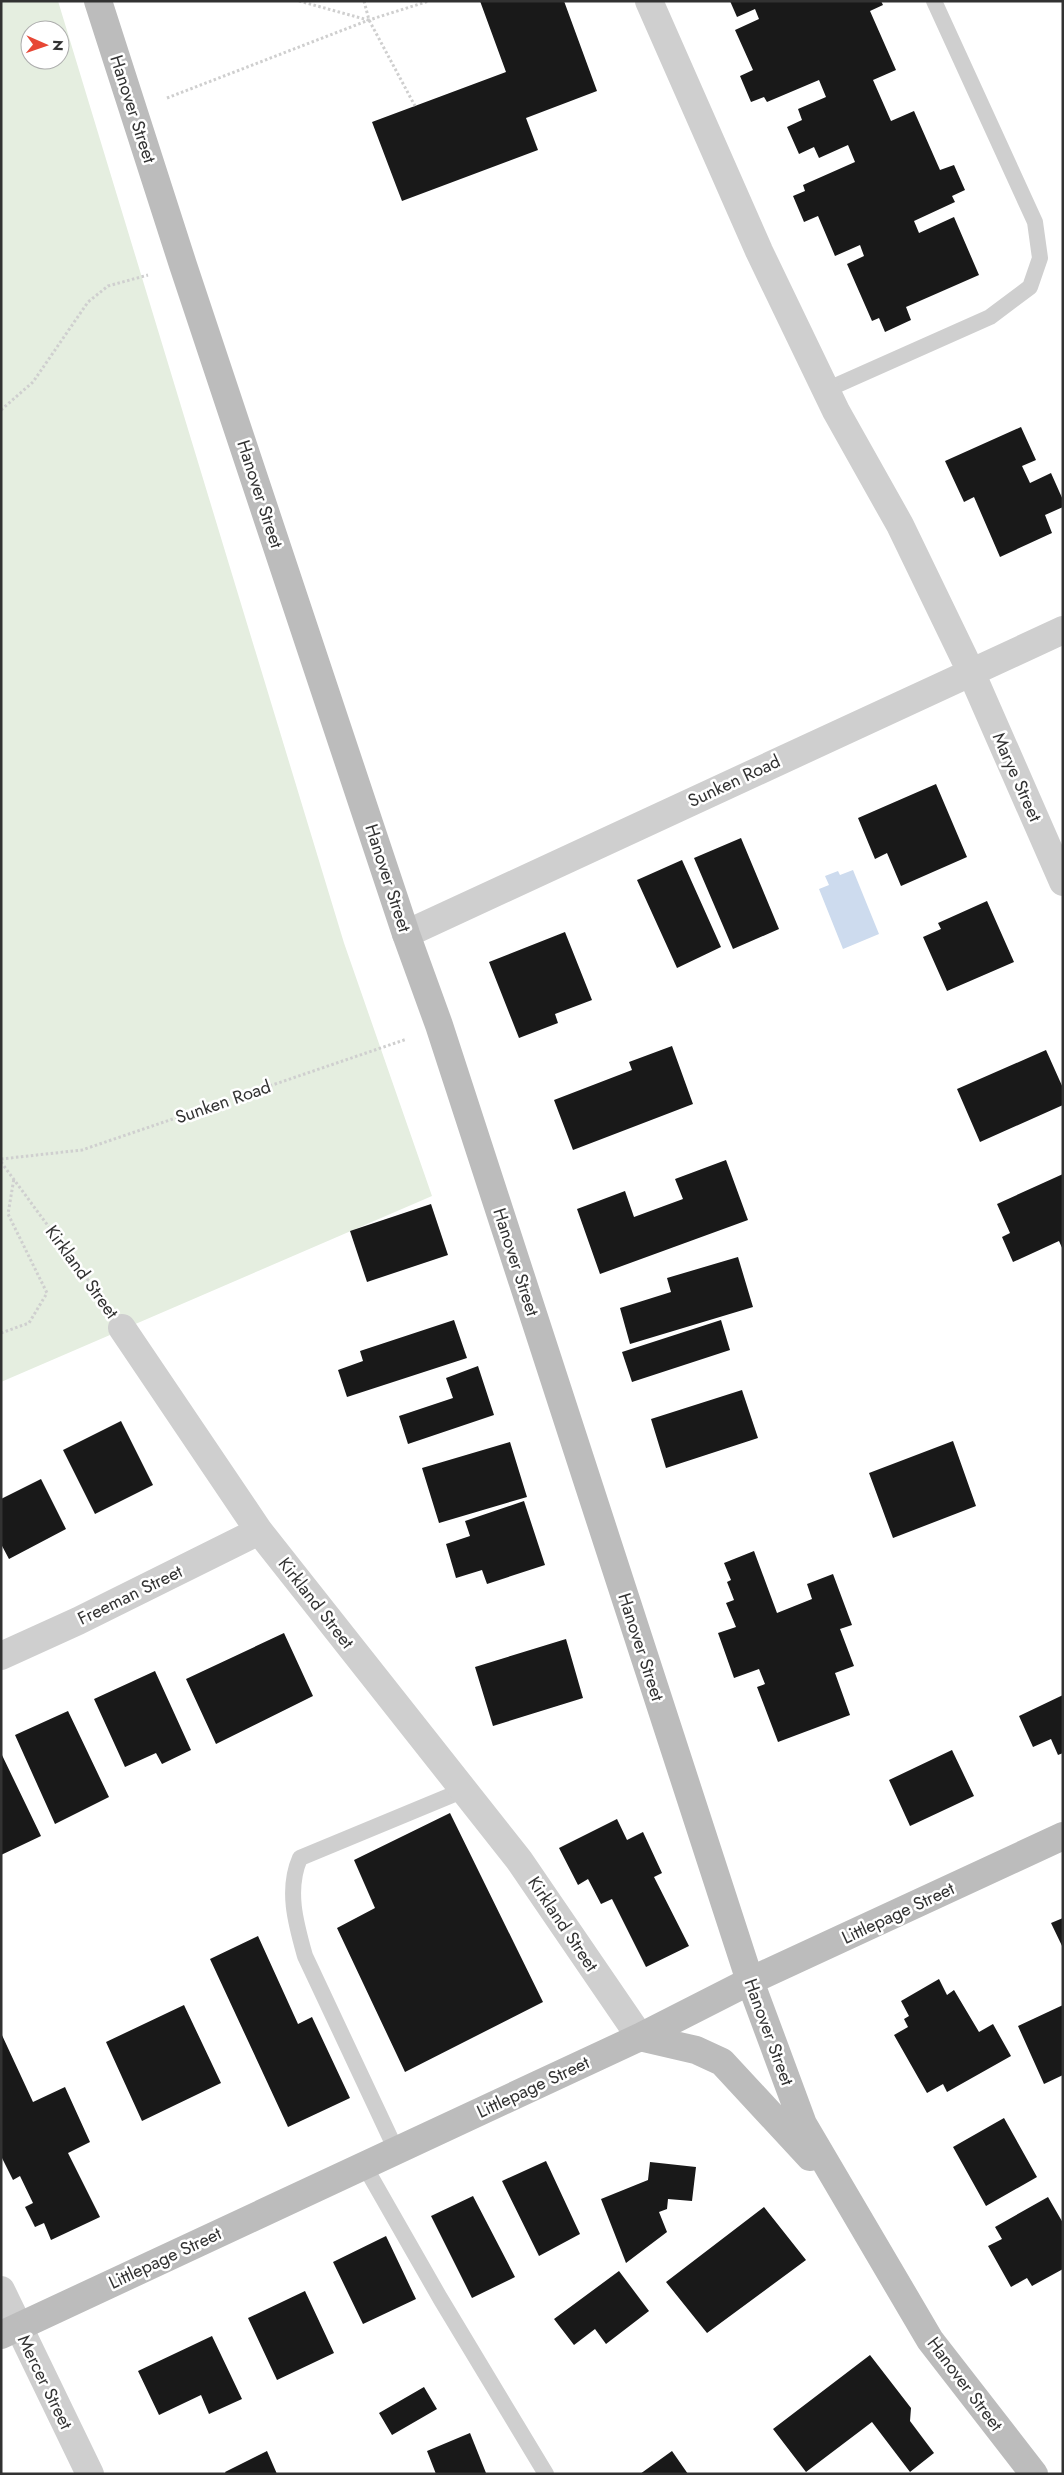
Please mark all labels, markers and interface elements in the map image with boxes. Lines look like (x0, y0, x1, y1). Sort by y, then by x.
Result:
north arrow (20, 20, 70, 70)
text: N (48, 40, 68, 51)
street label: Hanover Street (103, 52, 163, 167)
street label: Hanover Street (230, 437, 290, 552)
street label: Marye Street (986, 728, 1049, 826)
street label: Sunken Road (683, 748, 785, 814)
street label: Hanover Street (358, 821, 418, 936)
street label: Sunken Road (172, 1074, 274, 1130)
street label: Hanover Street (486, 1205, 546, 1320)
street label: Kirkland Street (39, 1220, 125, 1325)
street label: Kirkland Street (272, 1552, 360, 1655)
street label: Freeman Street (73, 1558, 187, 1632)
street label: Hanover Street (611, 1590, 671, 1705)
street label: Kirkland Street (522, 1871, 605, 1977)
street label: Littlepage Street (837, 1875, 959, 1950)
street label: Hanover Street (738, 1975, 801, 2090)
street label: Littlepage Street (472, 2049, 594, 2124)
street label: Littlepage Street (104, 2220, 226, 2295)
street label: Mercer Street (11, 2330, 79, 2434)
street label: Hanover Street (921, 2331, 1009, 2437)

